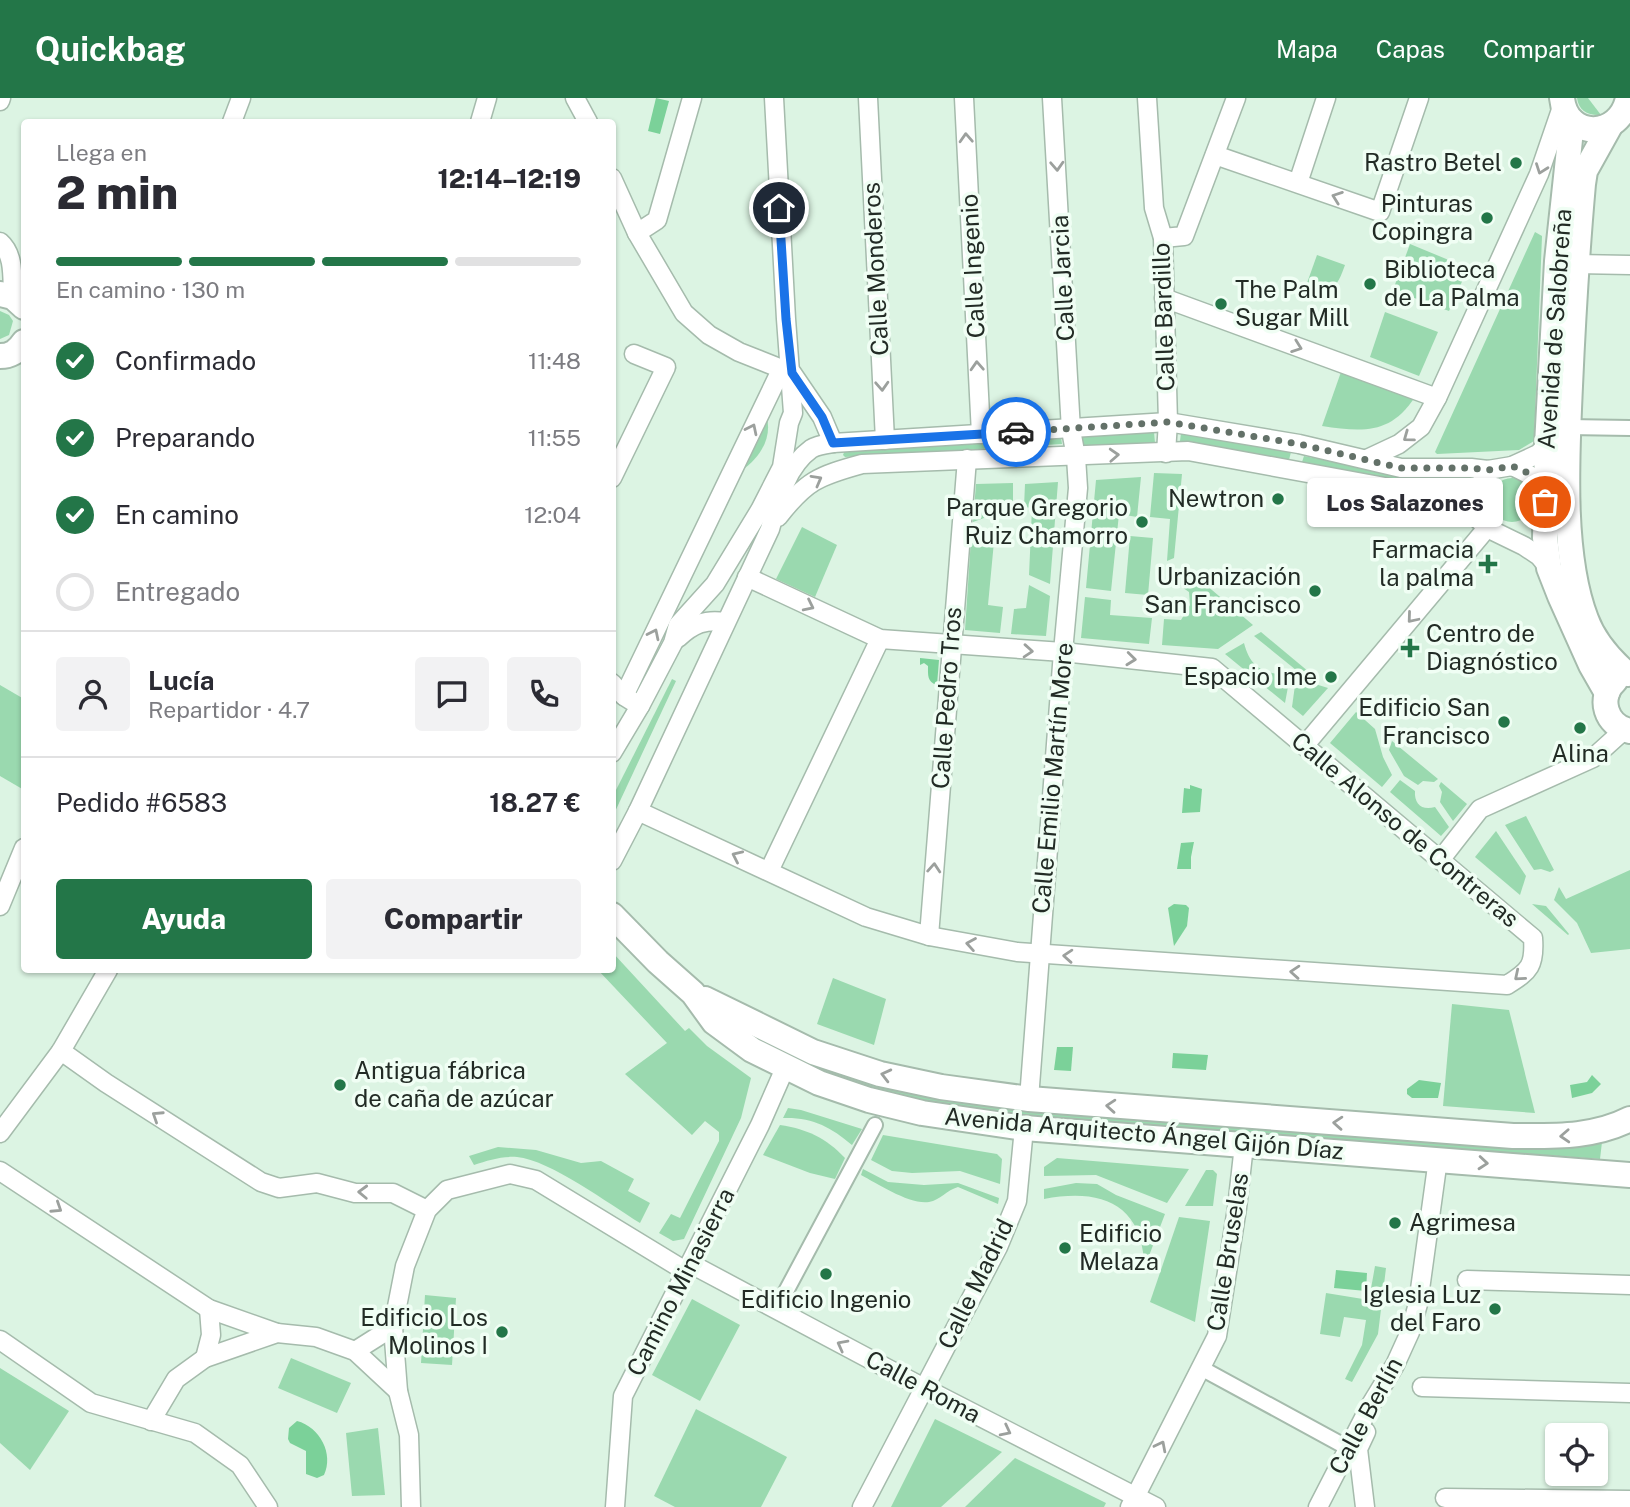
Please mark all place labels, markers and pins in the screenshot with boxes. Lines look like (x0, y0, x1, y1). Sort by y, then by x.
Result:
place label: Rastro Betel (1364, 148, 1502, 176)
marker: Rastro Betel (1508, 155, 1524, 171)
pin (749, 178, 809, 238)
place label: Pinturas Copingra (1372, 189, 1473, 245)
marker: Pinturas Copingra (1479, 210, 1495, 226)
place label: Biblioteca de La Palma (1384, 255, 1520, 311)
place label: The Palm Sugar Mill (1235, 275, 1350, 331)
marker: Biblioteca de La Palma (1362, 276, 1378, 292)
marker: The Palm Sugar Mill (1213, 296, 1229, 312)
pin (1515, 472, 1575, 532)
callout: Los Salazones (1307, 478, 1503, 526)
place label: Newtron (1168, 484, 1264, 512)
marker: Newtron (1270, 491, 1286, 507)
place label: Parque Gregorio Ruiz Chamorro (946, 493, 1128, 549)
marker: Parque Gregorio Ruiz Chamorro (1134, 514, 1150, 530)
place label: Farmacia la palma (1371, 535, 1474, 591)
marker: Farmacia la palma (1480, 556, 1496, 572)
place label: Urbanización San Francisco (1144, 562, 1301, 618)
marker: Urbanización San Francisco (1307, 583, 1323, 599)
place label: Centro de Diagnóstico (1426, 619, 1558, 675)
marker: Centro de Diagnóstico (1400, 638, 1420, 658)
place label: Espacio Ime (1184, 662, 1317, 690)
marker: Espacio Ime (1323, 669, 1339, 685)
place label: Edificio San Francisco (1358, 693, 1490, 749)
marker: Edificio San Francisco (1496, 714, 1512, 730)
marker: Alina (1572, 720, 1588, 736)
place label: Alina (1551, 739, 1609, 767)
place label: Antigua fábrica de caña de azúcar (354, 1056, 554, 1112)
marker: Antigua fábrica de caña de azúcar (332, 1077, 348, 1093)
place label: Agrimesa (1409, 1208, 1516, 1236)
marker: Agrimesa (1387, 1215, 1403, 1231)
place label: Edificio Melaza (1079, 1219, 1162, 1275)
marker: Edificio Melaza (1057, 1240, 1073, 1256)
marker: Edificio Ingenio (818, 1266, 834, 1282)
place label: Iglesia Luz del Faro (1363, 1280, 1481, 1336)
place label: Edificio Ingenio (741, 1285, 911, 1313)
marker: Iglesia Luz del Faro (1487, 1301, 1503, 1317)
place label: Edificio Los Molinos I (360, 1303, 488, 1359)
marker: Edificio Los Molinos I (494, 1324, 510, 1340)

